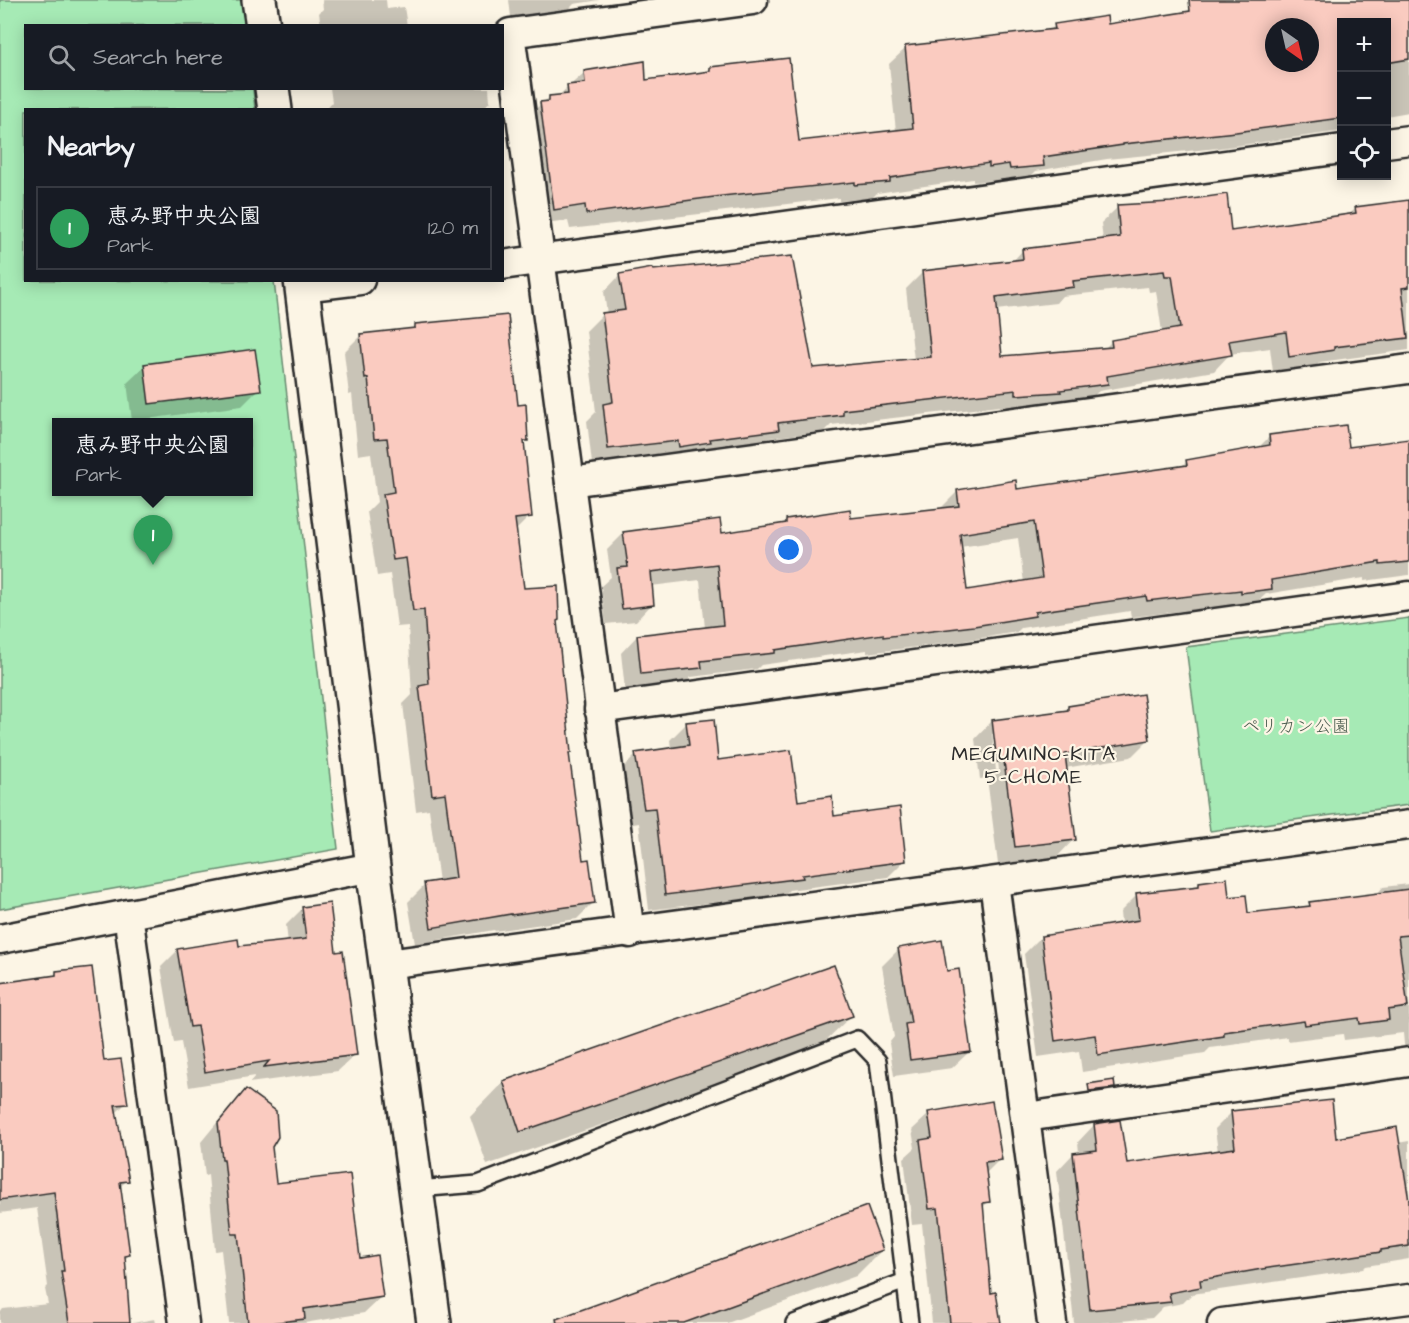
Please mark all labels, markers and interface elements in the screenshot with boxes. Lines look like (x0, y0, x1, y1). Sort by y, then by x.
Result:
north arrow (1265, 18, 1319, 72)
map controls (1337, 18, 1391, 180)
button: + (1337, 18, 1391, 72)
search box (24, 24, 504, 90)
icon: search (45, 41, 78, 74)
text: Search here (93, 42, 223, 73)
button: − (1337, 72, 1391, 126)
button: locate (1337, 126, 1391, 180)
text: Nearby (48, 129, 135, 165)
text: 恵み野中央公園 (107, 201, 261, 232)
text: 1 (68, 214, 71, 242)
text: 120 m (428, 214, 478, 242)
text: Park (107, 232, 153, 260)
popup (52, 418, 253, 496)
text: 恵み野中央公園 (75, 430, 230, 461)
text: Park (75, 461, 122, 489)
pin: 1 (134, 516, 172, 565)
your location (774, 535, 803, 564)
park label: ペリカン公園 (1242, 714, 1350, 739)
district label: MEGUMINO-KITA 5-CHOME (951, 740, 1117, 791)

